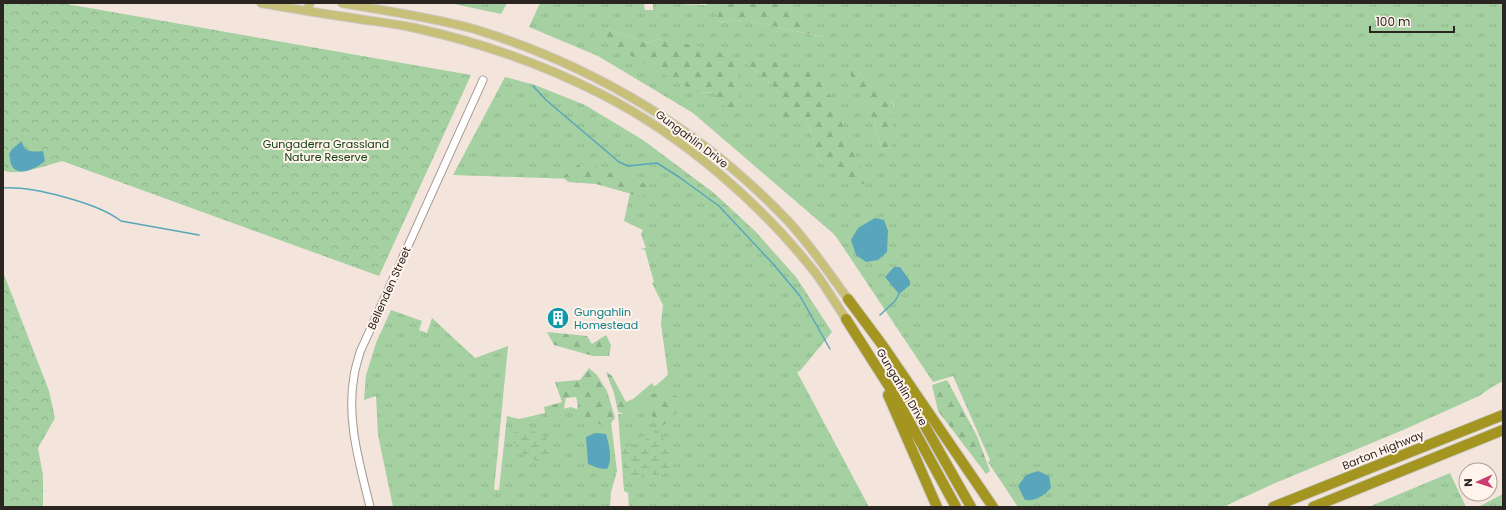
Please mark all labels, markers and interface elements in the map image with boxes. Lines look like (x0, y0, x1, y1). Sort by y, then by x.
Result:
scale bar (1370, 8, 1454, 34)
text: 100 m (1376, 13, 1410, 30)
street label: Gungahlin Drive (652, 106, 732, 172)
park label: Gungaderra Grassland Nature Reserve (263, 136, 389, 165)
street label: Bellenden Street (364, 244, 414, 332)
place label: Gungahlin Homestead (574, 304, 638, 333)
building icon: Gungahlin Homestead (545, 305, 571, 331)
street label: Gungahlin Drive (873, 345, 931, 429)
street label: Barton Highway (1340, 426, 1427, 474)
north arrow (1458, 462, 1498, 502)
text: N (1460, 478, 1476, 487)

